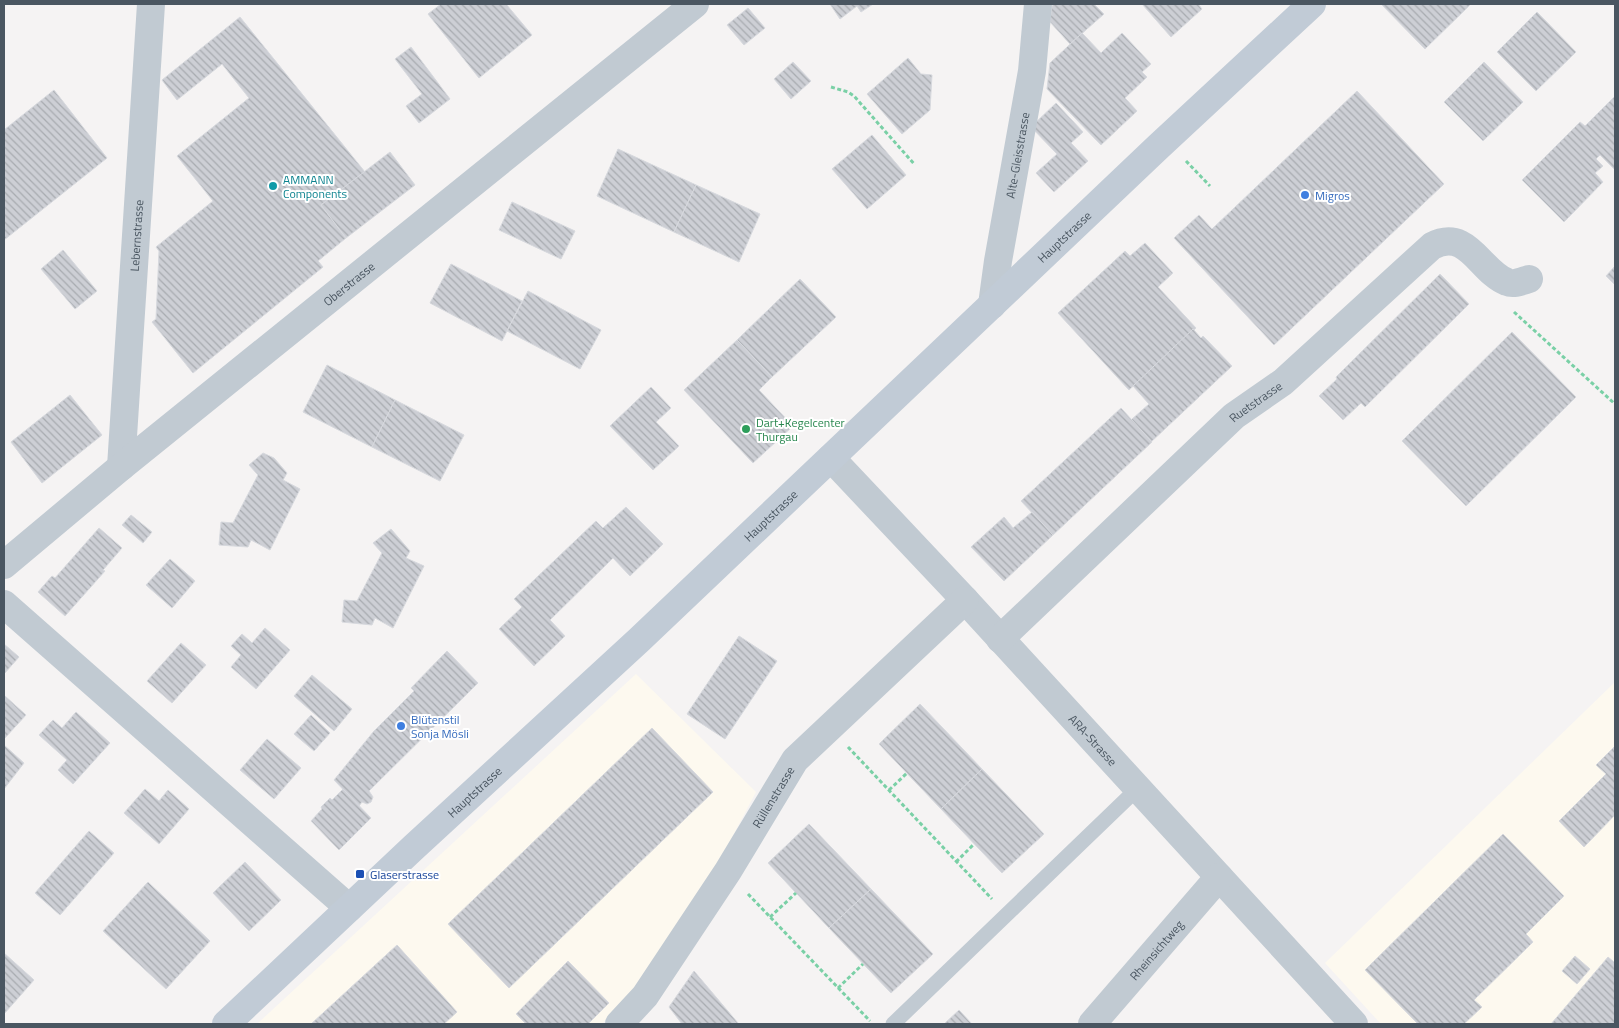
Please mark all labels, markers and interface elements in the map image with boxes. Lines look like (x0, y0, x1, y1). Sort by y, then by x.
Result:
street label: Alte-Gleisstrasse (1000, 110, 1034, 200)
place label: AMMANN Components (283, 170, 348, 203)
marker: AMMANN Components (267, 180, 279, 192)
place label: Migros (1315, 186, 1350, 205)
marker: Migros (1299, 189, 1311, 201)
street label: Lebernstrasse (124, 199, 148, 272)
street label: Hauptstrasse (1033, 206, 1095, 267)
street label: Oberstrasse (319, 257, 379, 310)
street label: Ruetstrasse (1224, 376, 1286, 426)
place label: Dart+Kegelcenter Thurgau (756, 413, 845, 446)
marker: Dart+Kegelcenter Thurgau (740, 423, 752, 435)
street label: Hauptstrasse (739, 485, 802, 546)
place label: Blütenstil Sonja Mösli (411, 710, 469, 743)
street label: ARA-Strasse (1064, 710, 1122, 770)
marker: Blütenstil Sonja Mösli (395, 720, 407, 732)
street label: Hauptstrasse (443, 762, 506, 822)
street label: Rüllenstrasse (747, 762, 799, 831)
place label: Glaserstrasse (370, 865, 439, 884)
marker: Glaserstrasse (354, 868, 366, 880)
street label: Rheinsichtweg (1125, 915, 1188, 984)

